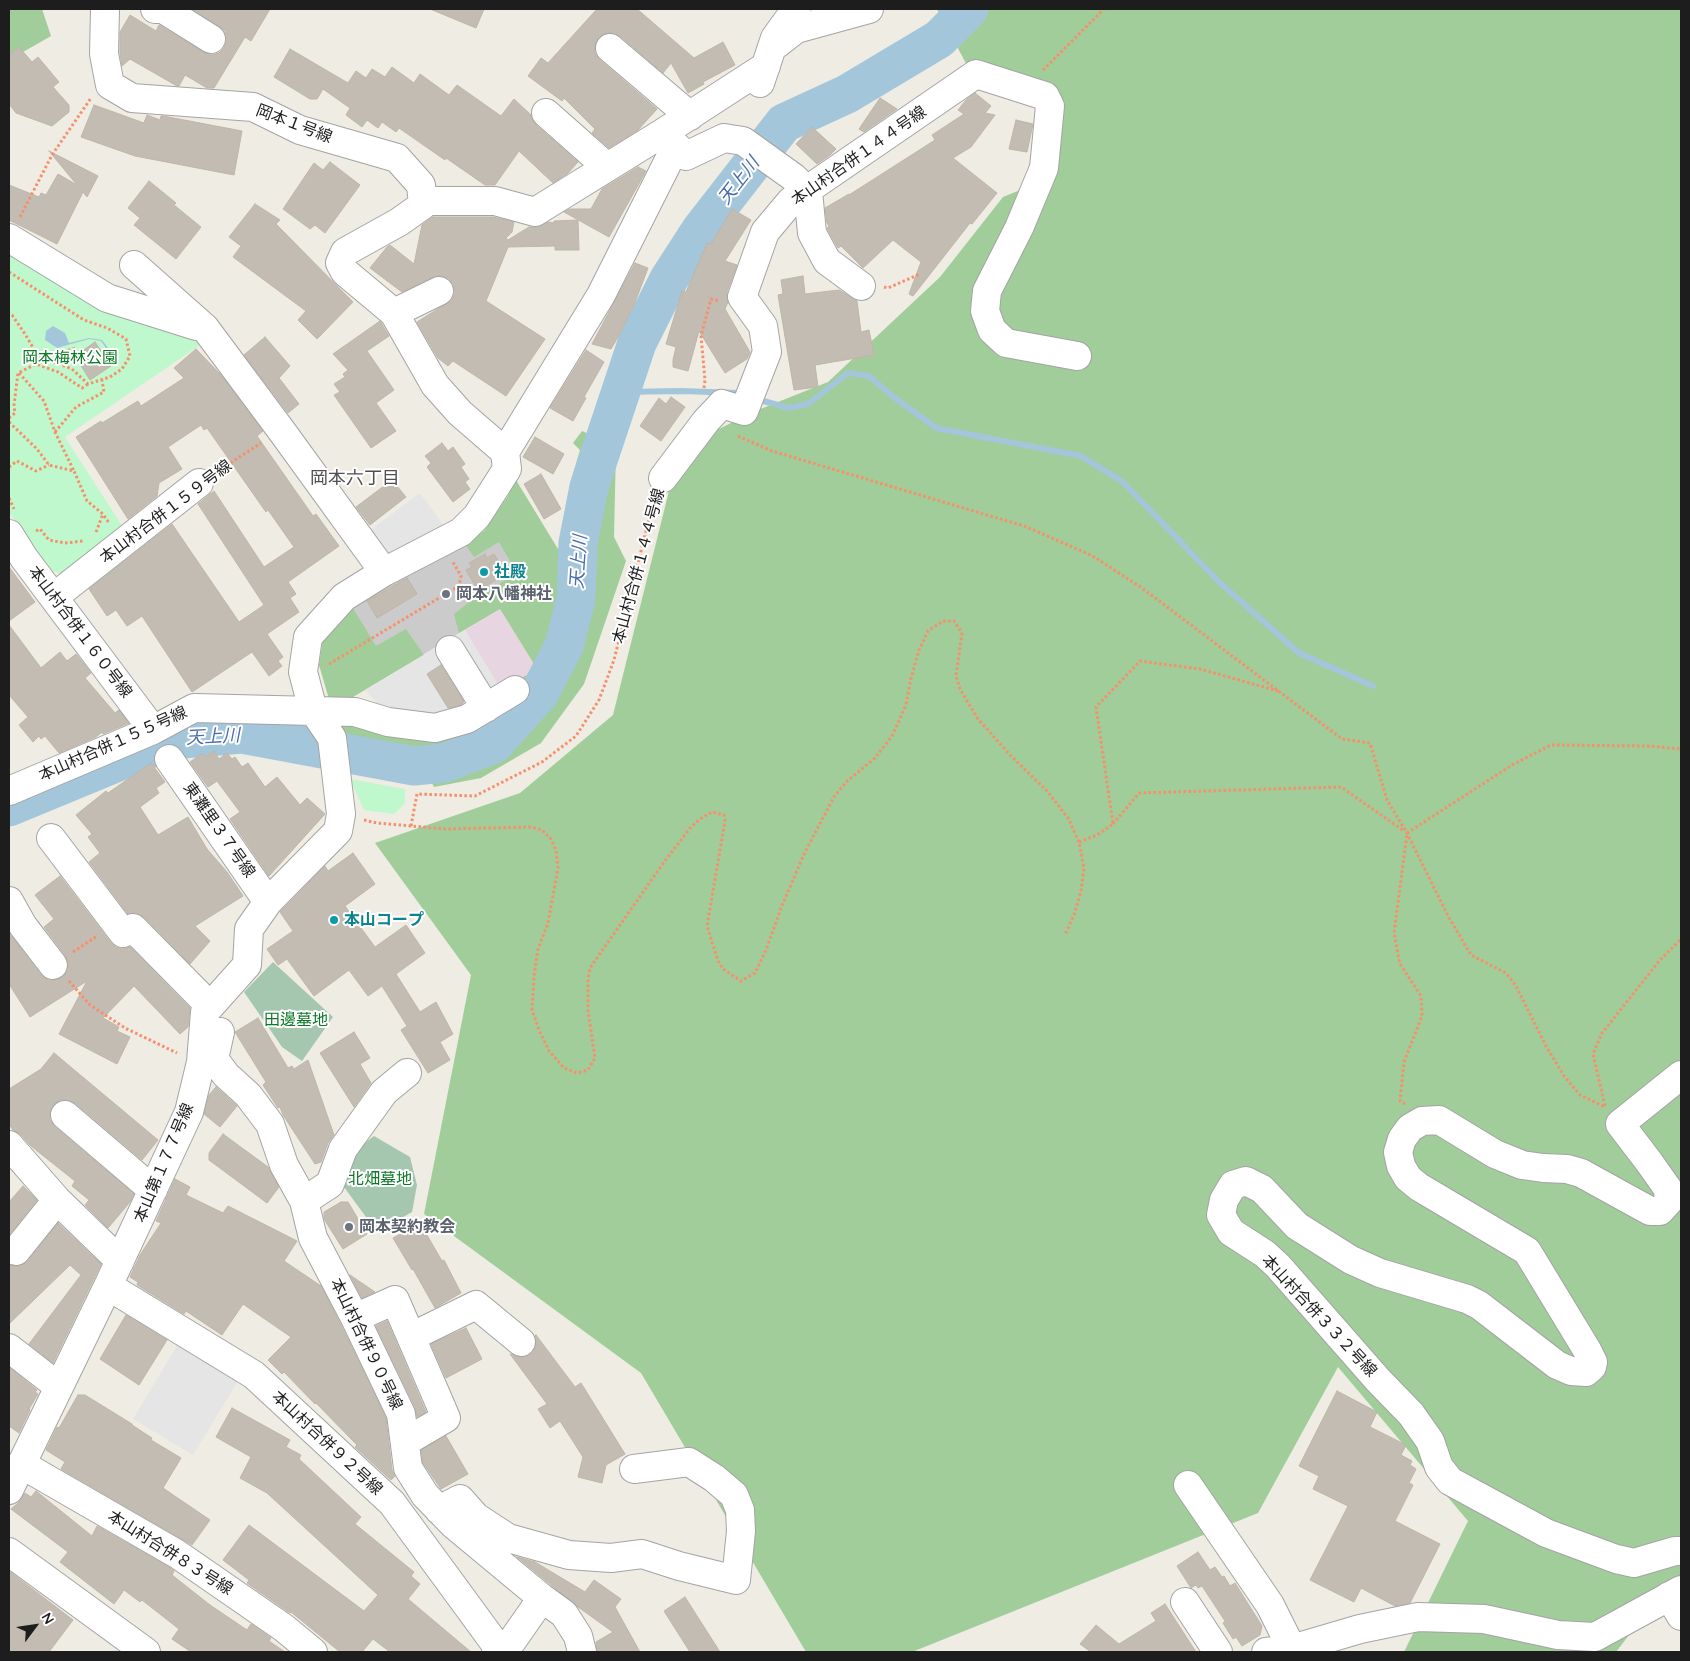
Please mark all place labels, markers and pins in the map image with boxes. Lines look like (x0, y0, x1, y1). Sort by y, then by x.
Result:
place label: 社殿 (494, 562, 526, 582)
marker: 社殿 (478, 566, 490, 578)
place label: 岡本八幡神社 (456, 584, 552, 604)
marker: 岡本八幡神社 (440, 588, 452, 600)
place label: 本山コープ (344, 910, 424, 930)
marker: 本山コープ (328, 914, 340, 926)
place label: 岡本契約教会 (359, 1217, 455, 1237)
marker: 岡本契約教会 (343, 1221, 355, 1233)

